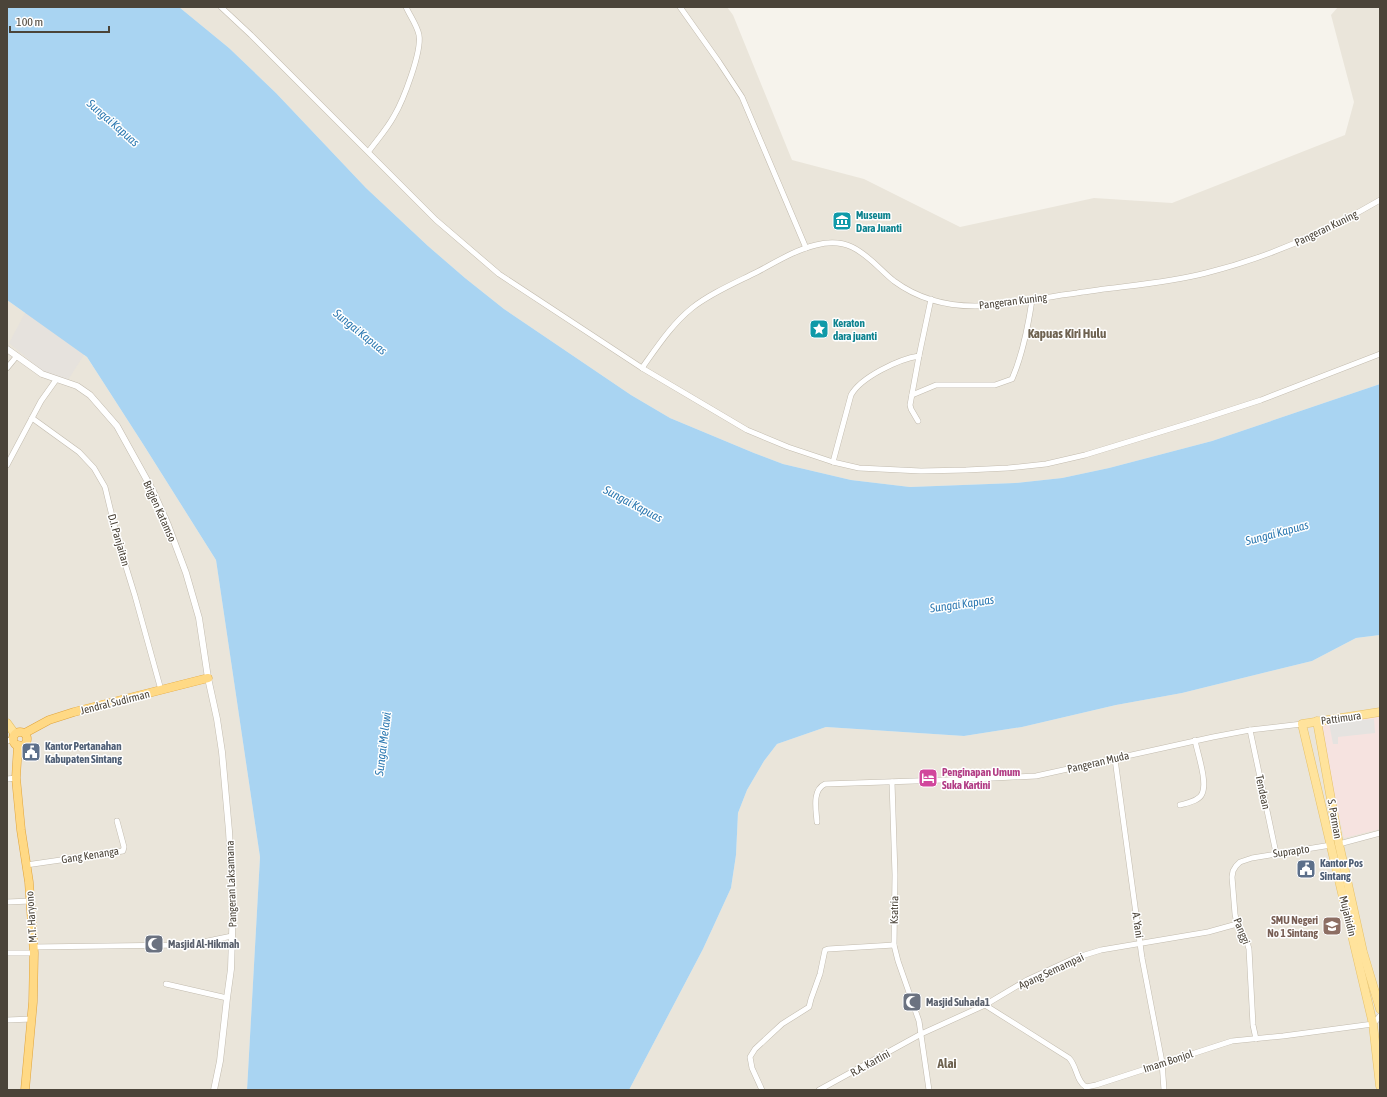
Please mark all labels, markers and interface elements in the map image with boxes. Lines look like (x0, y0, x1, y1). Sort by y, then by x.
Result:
scale bar (10, 8, 109, 34)
text: 100 m (16, 15, 43, 29)
water label: Sungai Kapuas (83, 96, 142, 149)
street label: Pangeran Kuning (1293, 207, 1360, 248)
place label: Museum Dara Juanti (856, 209, 902, 234)
museum icon: Museum Dara Juanti (831, 210, 853, 232)
street label: Pangeran Kuning (978, 291, 1048, 311)
water label: Sungai Kapuas (330, 306, 389, 358)
place label: Keraton dara juanti (833, 317, 877, 342)
place icon: Keraton dara juanti (808, 318, 830, 340)
district label: Kapuas Kiri Hulu (1028, 326, 1106, 341)
street label: Brigjen Katamso (141, 479, 179, 543)
water label: Sungai Kapuas (600, 482, 665, 525)
street label: D.I. Panjaitan (106, 513, 132, 567)
water label: Sungai Kapuas (1243, 518, 1310, 548)
water label: Sungai Kapuas (928, 593, 995, 616)
street label: Jendral Sudirman (79, 688, 151, 716)
street label: Pattimura (1320, 709, 1362, 727)
water label: Sungai Melawi (372, 711, 394, 778)
place label: Kantor Pertanahan Kabupaten Sintang (45, 740, 122, 765)
public building icon: Kantor Pertanahan Kabupaten Sintang (20, 741, 42, 763)
street label: Pangeran Muda (1066, 749, 1130, 775)
place label: Penginapan Umum Suka Kartini (942, 766, 1020, 791)
hotel icon: Penginapan Umum Suka Kartini (917, 767, 939, 789)
street label: Tendean (1253, 774, 1273, 810)
street label: S. Parman (1326, 798, 1344, 840)
street label: Pangeran Laksamana (223, 840, 239, 928)
street label: Suprapto (1272, 843, 1310, 859)
street label: Gang Kenanga (60, 845, 120, 865)
place label: Kantor Pos Sintang (1320, 857, 1363, 882)
public building icon: Kantor Pos Sintang (1295, 858, 1317, 880)
street label: M.T. Haryono (23, 891, 39, 943)
street label: Mujahidin (1337, 895, 1359, 937)
street label: Ksatria (888, 896, 900, 924)
street label: A. Yani (1130, 911, 1146, 939)
place label: SMU Negeri No 1 Sintang (1267, 914, 1318, 939)
school or university icon: SMU Negeri No 1 Sintang (1321, 915, 1343, 937)
street label: Panggi (1231, 916, 1253, 946)
mosque icon: Masjid Al-Hikmah (143, 933, 165, 955)
place label: Masjid Al-Hikmah (168, 938, 239, 950)
street label: Apang Semampai (1016, 951, 1086, 991)
mosque icon: Masjid Suhada1 (901, 991, 923, 1013)
place label: Masjid Suhada1 (926, 996, 990, 1008)
street label: R.A. Kartini (848, 1047, 892, 1079)
street label: Imam Bonjol (1142, 1047, 1194, 1075)
district label: Alai (937, 1056, 956, 1071)

